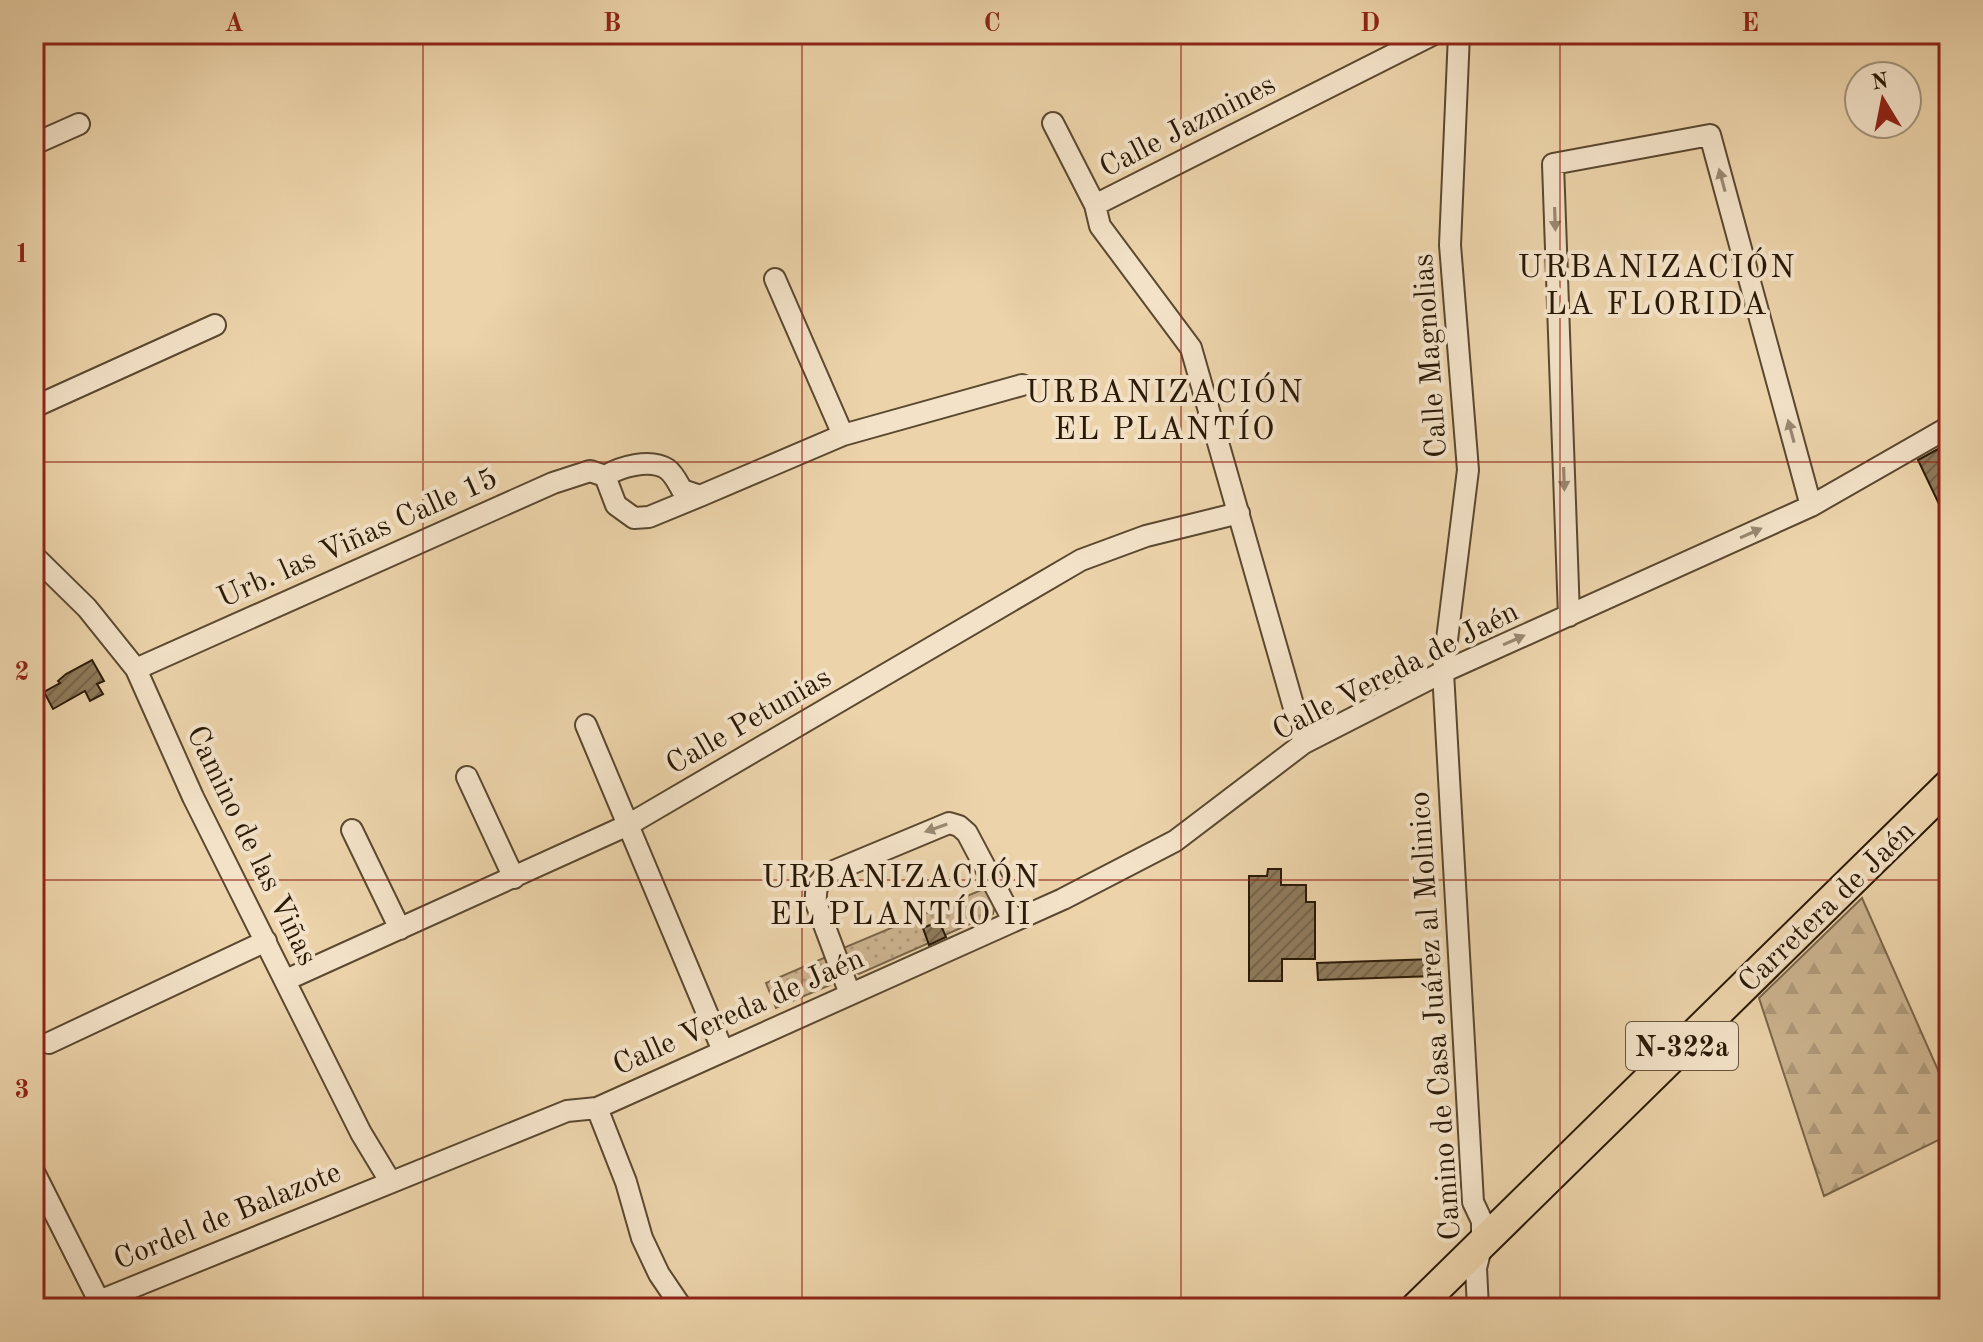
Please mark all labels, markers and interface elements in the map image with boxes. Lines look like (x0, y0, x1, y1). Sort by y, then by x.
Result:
text: A (224, 11, 244, 37)
text: B (603, 11, 621, 37)
text: C (983, 11, 1001, 37)
text: D (1360, 11, 1380, 37)
text: E (1741, 11, 1759, 37)
north arrow (1843, 60, 1923, 140)
street label: Calle Jazmines (1095, 70, 1280, 184)
text: N (1870, 70, 1890, 95)
one-way arrow (1715, 167, 1728, 191)
one-way arrow (1549, 207, 1562, 232)
text: 1 (14, 242, 30, 268)
district label: URBANIZACIÓN LA FLORIDA (1517, 247, 1797, 322)
street label: Calle Magnolias (1409, 253, 1453, 459)
district label: URBANIZACIÓN EL PLANTÍO (1025, 372, 1305, 447)
one-way arrow (1784, 418, 1797, 442)
street label: Urb. las Viñas Calle 15 (213, 464, 502, 614)
one-way arrow (1558, 467, 1571, 492)
one-way arrow (1739, 526, 1763, 540)
street label: Calle Vereda de Jaén (1268, 597, 1524, 747)
one-way arrow (1502, 634, 1526, 647)
text: 2 (14, 660, 30, 686)
street label: Calle Petunias (662, 663, 836, 781)
street label: Camino de las Viñas (180, 721, 322, 970)
street label: Camino de Casa Juárez al Molinico (1405, 790, 1467, 1241)
street label: Carretera de Jaén (1734, 816, 1921, 999)
one-way arrow (923, 823, 947, 835)
district label: URBANIZACIÓN EL PLANTÍO II (761, 857, 1041, 932)
street label: Calle Vereda de Jaén (609, 944, 869, 1082)
road number: N-322a (1626, 1022, 1738, 1070)
text: 3 (14, 1078, 30, 1104)
street label: Cordel de Balazote (110, 1158, 346, 1276)

